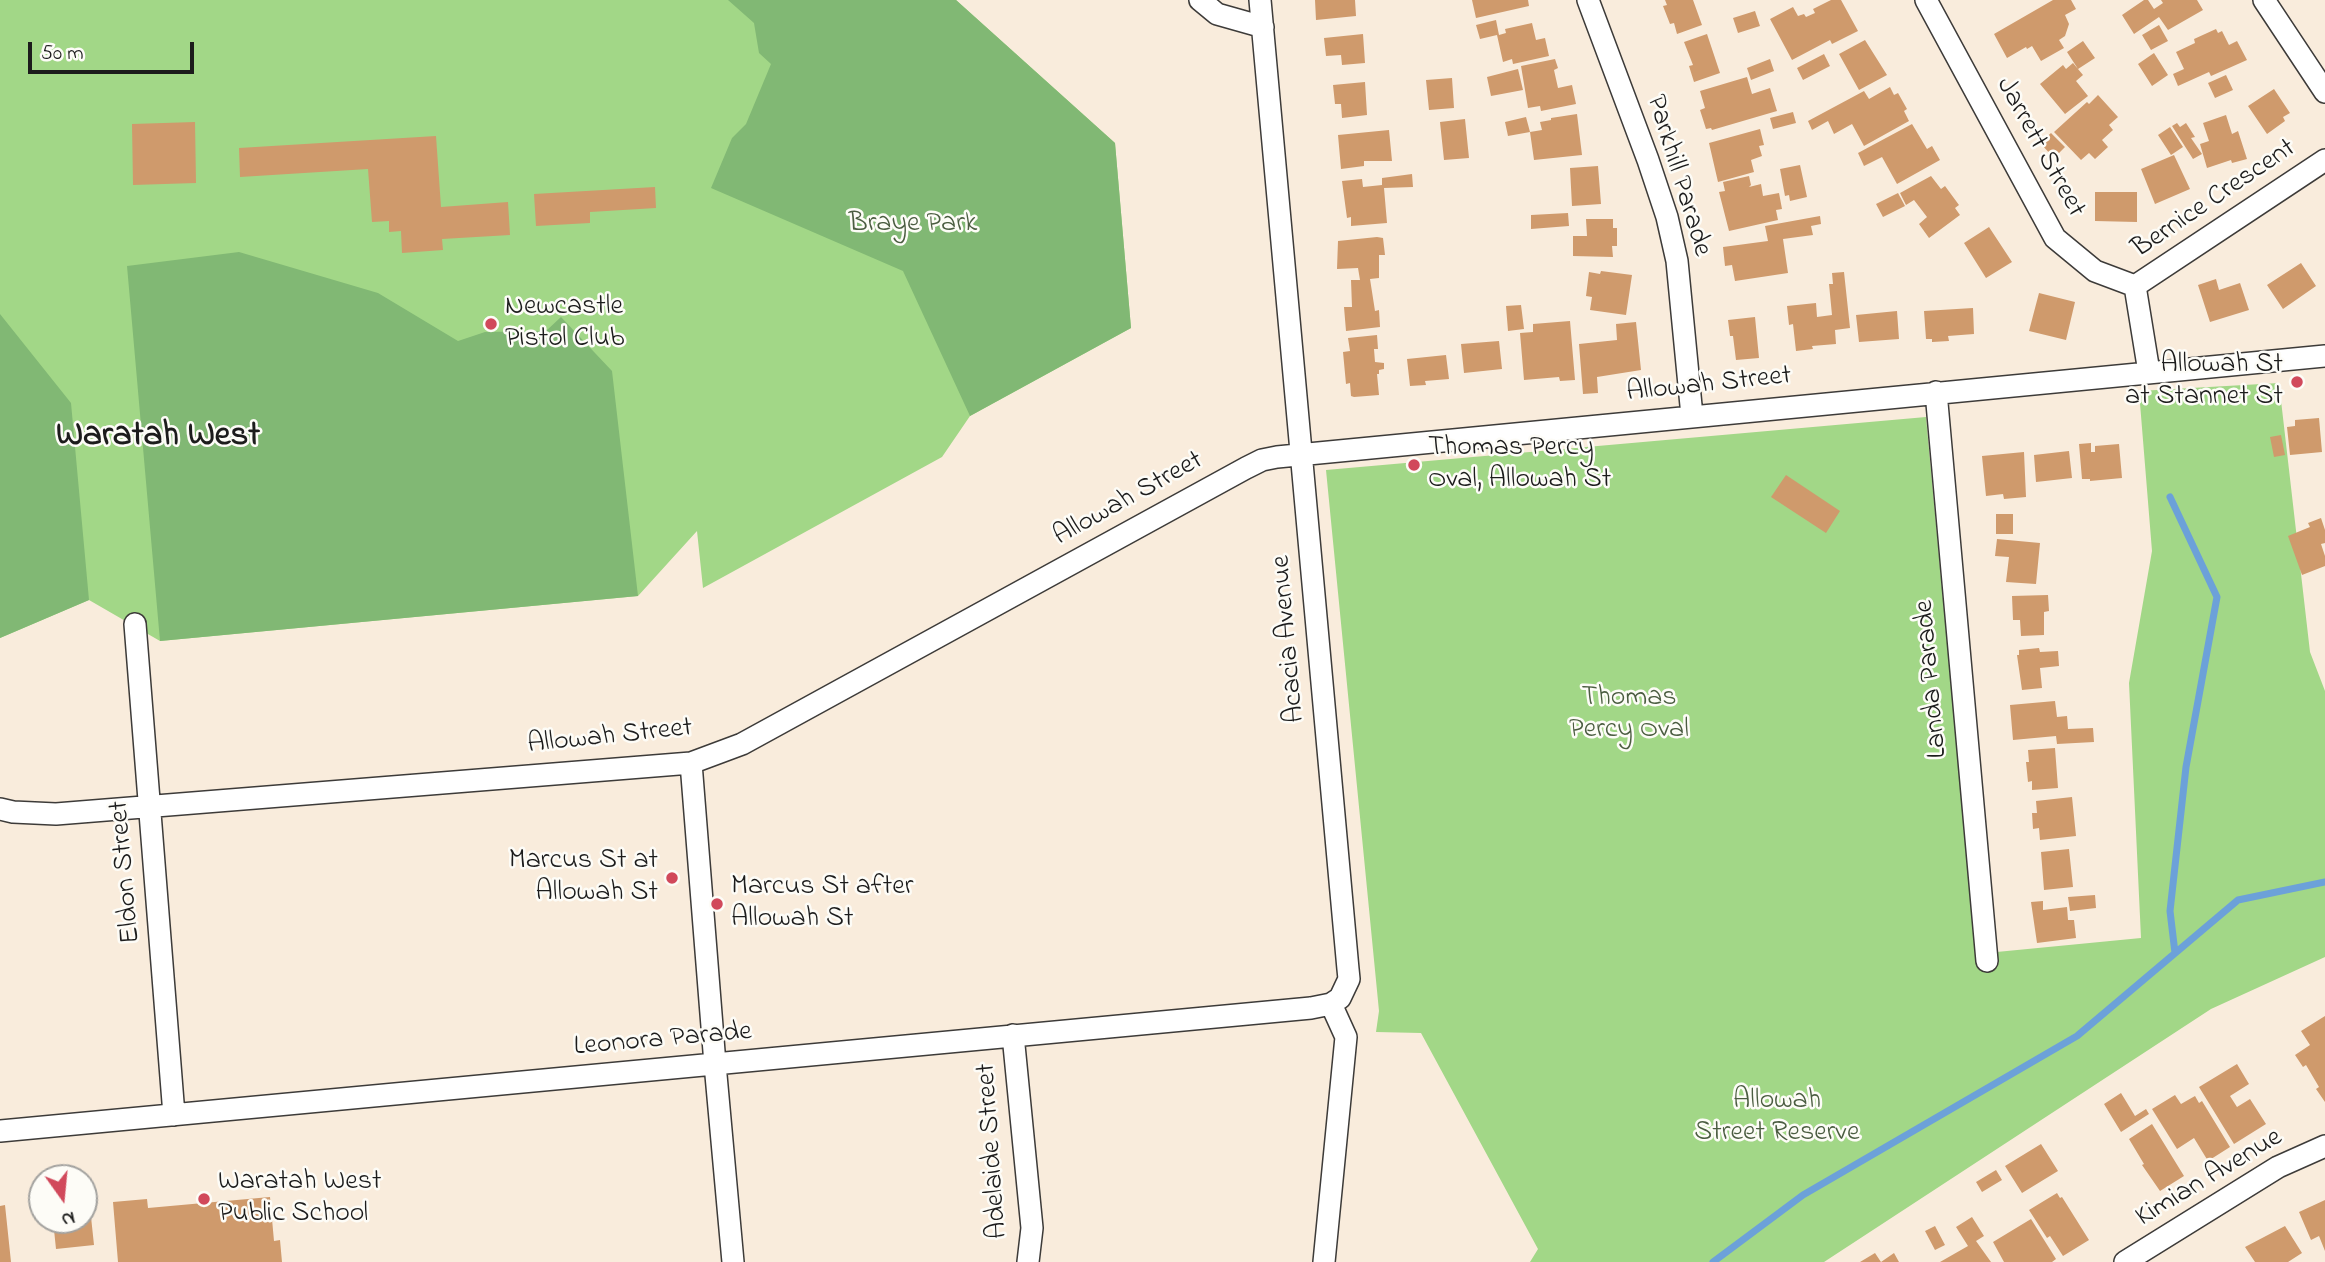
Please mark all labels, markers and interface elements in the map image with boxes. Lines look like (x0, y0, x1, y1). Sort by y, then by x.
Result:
scale bar (32, 28, 198, 72)
text: 50 m (41, 39, 84, 69)
street label: Jarrett Street (1987, 72, 2091, 224)
street label: Parkhill Parade (1637, 91, 1717, 261)
street label: Bernice Crescent (2127, 133, 2303, 267)
park label: Braye Park (849, 208, 977, 242)
place label: Newcastle Pistol Club (505, 291, 624, 357)
marker: Newcastle Pistol Club (483, 316, 499, 332)
place label: Allowah St at Stannet St (2125, 349, 2283, 415)
street label: Allowah Street (1625, 361, 1793, 411)
marker: Allowah St at Stannet St (2289, 374, 2305, 390)
district label: Waratah West (56, 417, 260, 459)
place label: Thomas Percy Oval, Allowah St (1428, 432, 1611, 498)
street label: Allowah Street (1048, 445, 1210, 555)
marker: Thomas Percy Oval, Allowah St (1406, 457, 1422, 473)
street label: Acacia Avenue (1266, 554, 1314, 724)
street label: Landa Parade (1909, 598, 1957, 760)
park label: Thomas Percy Oval (1569, 682, 1689, 748)
street label: Allowah Street (526, 713, 694, 763)
street label: Eldon Street (104, 799, 150, 945)
place label: Marcus St at Allowah St (509, 845, 658, 911)
marker: Marcus St at Allowah St (664, 870, 680, 886)
place label: Marcus St after Allowah St (731, 871, 913, 937)
marker: Marcus St after Allowah St (709, 896, 725, 912)
street label: Leonora Parade (573, 1016, 753, 1066)
street label: Adelaide Street (971, 1062, 1017, 1240)
park label: Allowah Street Reserve (1694, 1085, 1860, 1151)
street label: Kimian Avenue (2131, 1122, 2289, 1236)
north arrow (28, 1164, 98, 1234)
place label: Waratah West Public School (218, 1166, 381, 1232)
marker: Waratah West Public School (196, 1191, 212, 1207)
text: N (58, 1203, 78, 1233)

